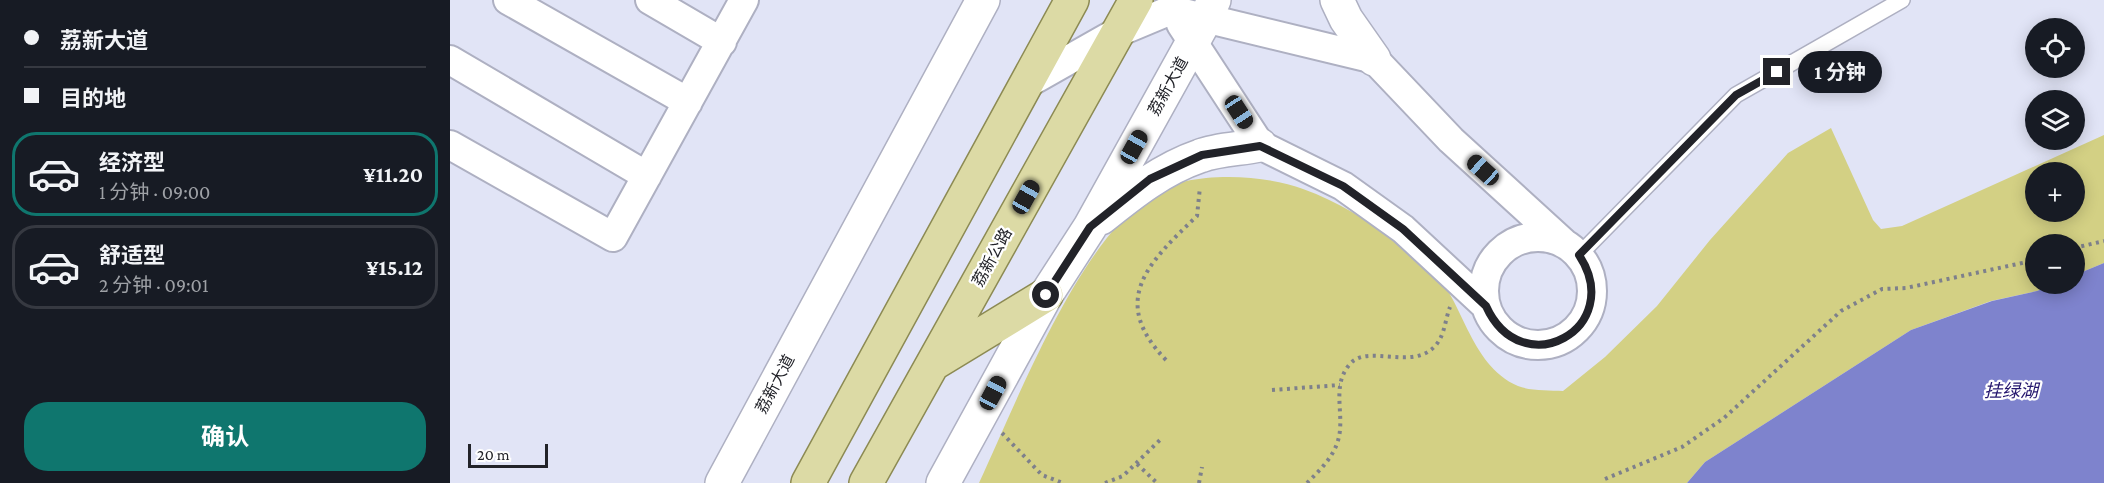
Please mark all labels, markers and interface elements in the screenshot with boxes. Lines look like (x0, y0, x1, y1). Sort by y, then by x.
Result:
map controls (2025, 18, 2085, 294)
button: locate (2025, 18, 2085, 78)
text: 荔新大道 (60, 28, 148, 53)
callout: 1 分钟 (1798, 51, 1882, 93)
street label: 荔新大道 (1145, 54, 1191, 118)
route end (1763, 58, 1790, 85)
text: 1 分钟 (1814, 61, 1866, 83)
text: 目的地 (60, 86, 126, 111)
button: layers (2025, 90, 2085, 150)
car (1222, 92, 1256, 132)
car (1117, 127, 1151, 167)
icon: car (27, 147, 81, 201)
text: 经济型 (99, 150, 165, 175)
car (1464, 151, 1502, 189)
text: ¥11.20 (363, 162, 423, 187)
button: + (2025, 162, 2085, 222)
car (1009, 177, 1043, 217)
text: 1 分钟 · 09:00 (99, 181, 210, 203)
street label: 荔新公路 (969, 225, 1015, 289)
button: − (2025, 234, 2085, 294)
icon: car (27, 240, 81, 294)
text: 舒适型 (99, 243, 165, 268)
text: ¥15.12 (366, 255, 423, 280)
text: 2 分钟 · 09:01 (99, 274, 209, 296)
route start (1032, 281, 1059, 308)
street label: 荔新大道 (752, 352, 798, 416)
car (977, 373, 1009, 413)
water label: 挂绿湖 (1984, 381, 2041, 401)
button: 确认 (24, 402, 426, 471)
scale bar (468, 441, 548, 468)
text: 20 m (477, 446, 510, 463)

